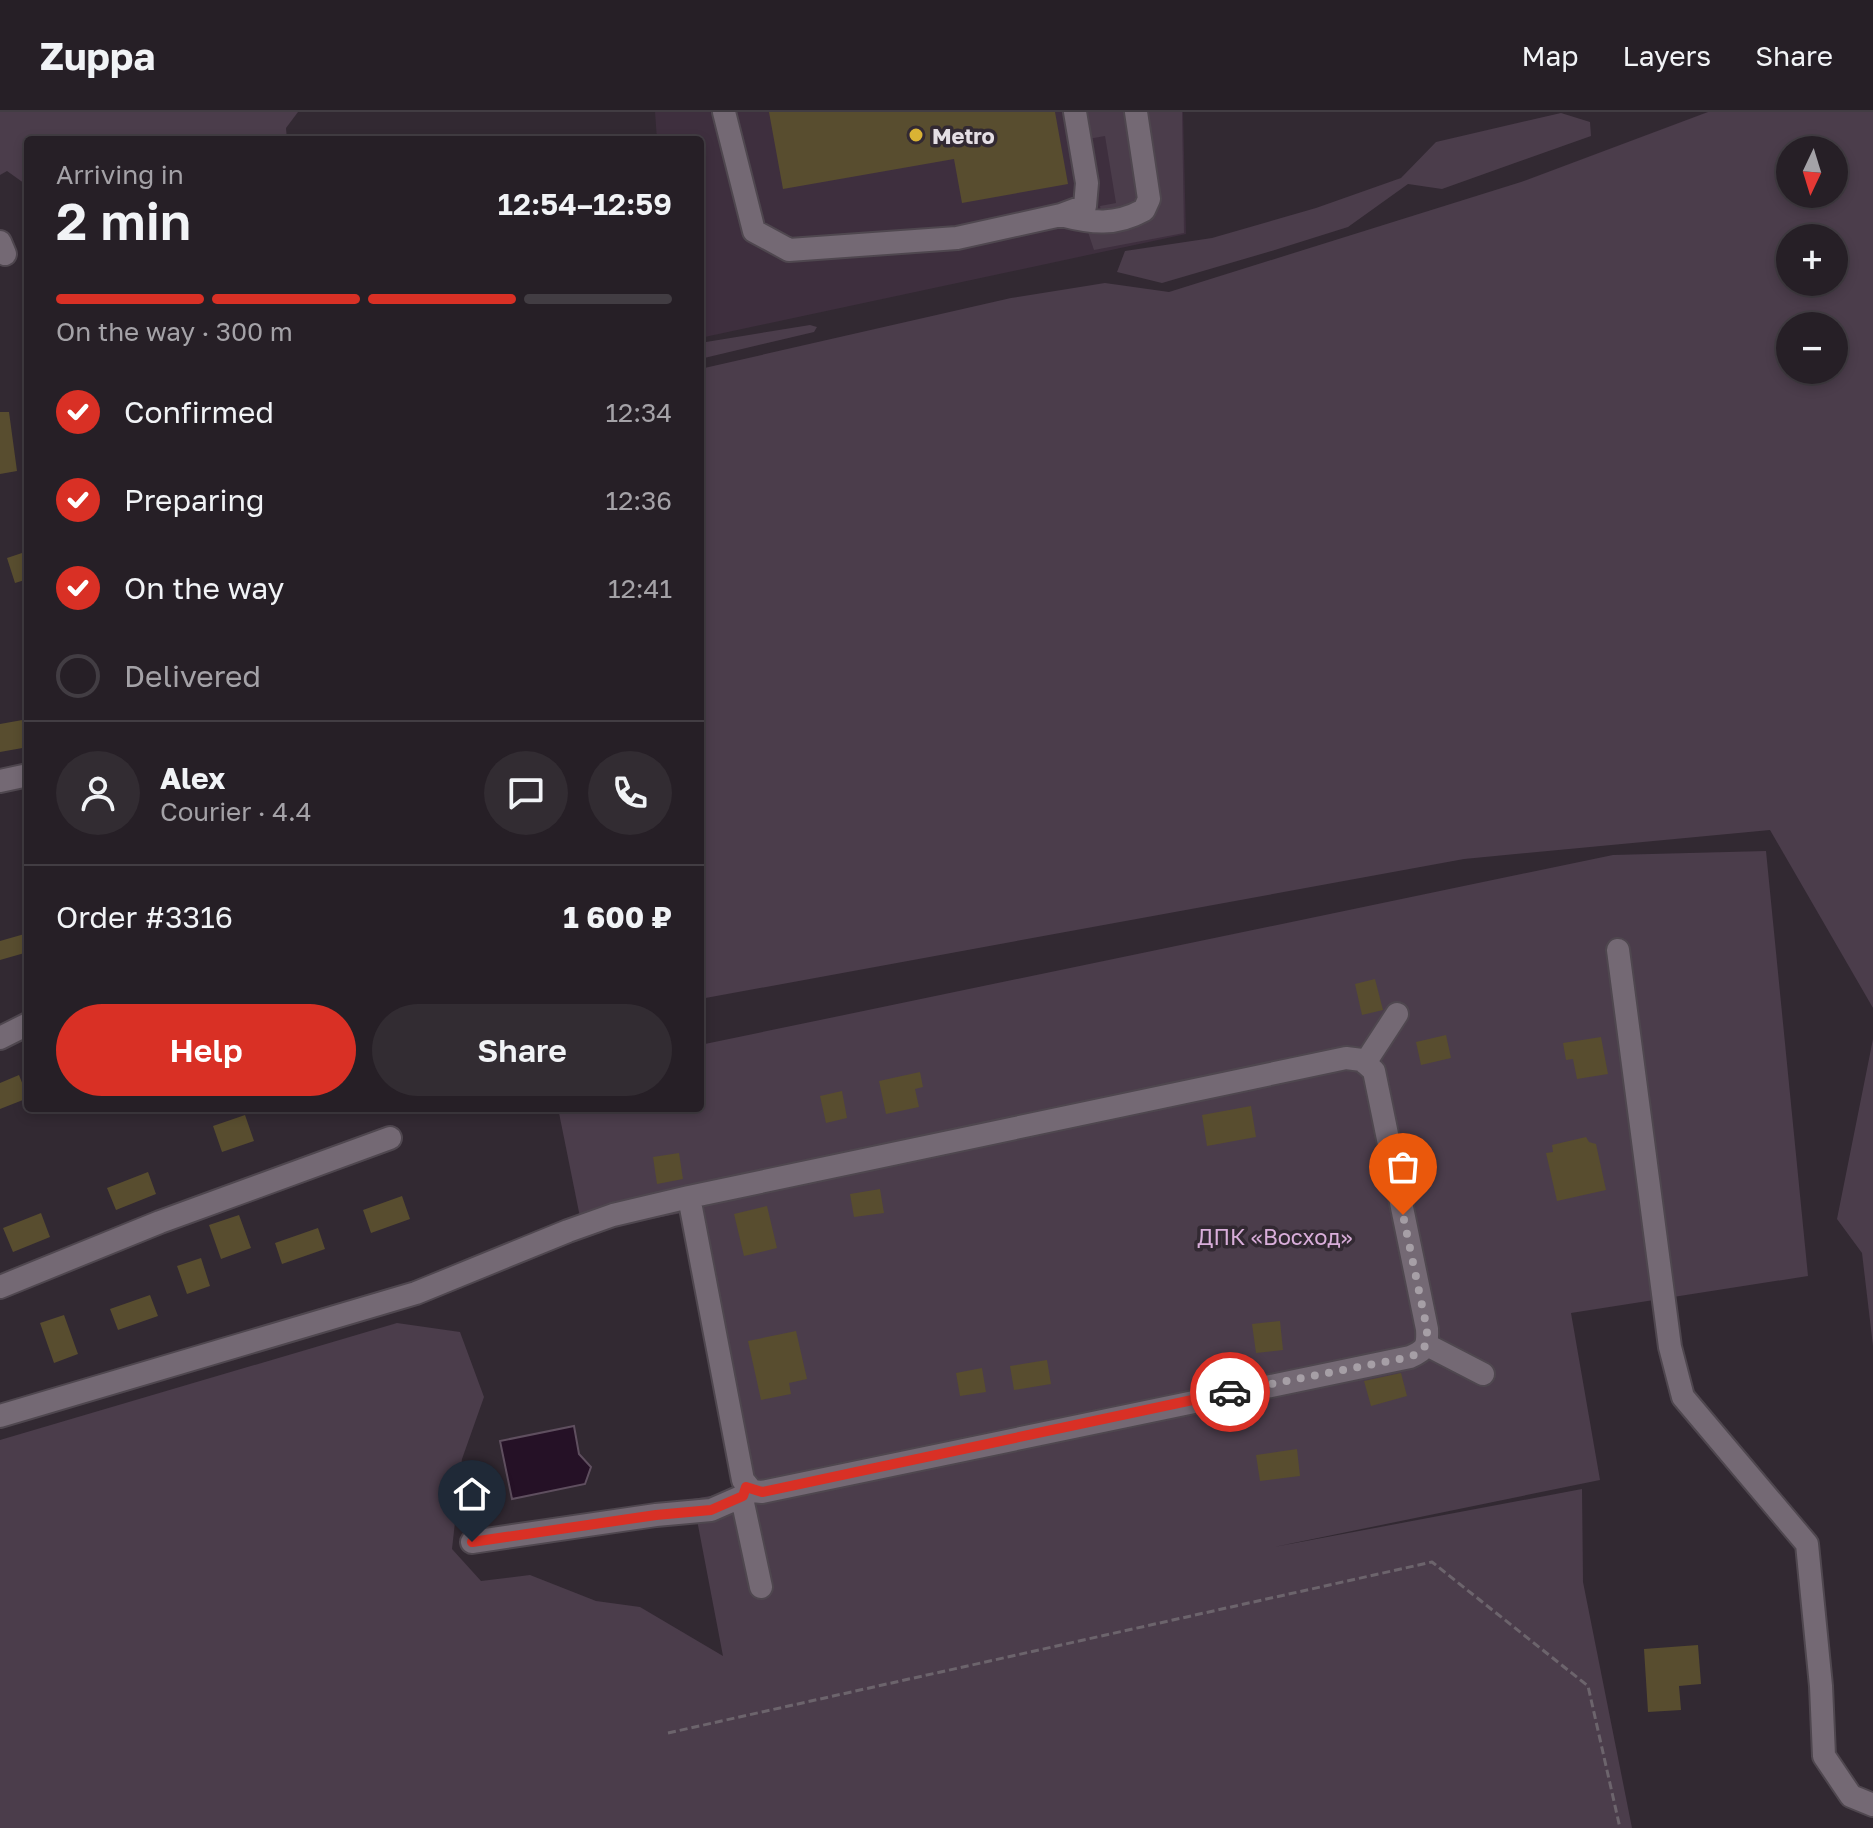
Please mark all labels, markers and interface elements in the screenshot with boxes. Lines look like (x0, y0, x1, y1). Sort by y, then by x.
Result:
text: Zuppa (40, 33, 155, 78)
text: Map (1521, 39, 1579, 72)
text: Layers (1623, 39, 1711, 72)
text: Share (1755, 39, 1833, 72)
place label: Metro (932, 122, 995, 149)
marker: Metro (907, 126, 925, 144)
north arrow (1776, 136, 1848, 208)
map controls (1776, 136, 1848, 384)
text: Arriving in (56, 159, 184, 190)
text: 12:54–12:59 (498, 186, 672, 222)
text: 2 min (56, 189, 191, 251)
button: + (1776, 224, 1848, 296)
button: − (1776, 312, 1848, 384)
text: On the way · 300 m (56, 316, 293, 347)
icon: check (56, 390, 100, 434)
text: Confirmed (124, 394, 274, 430)
text: 12:34 (605, 397, 672, 428)
icon: check (56, 478, 100, 522)
text: Preparing (124, 482, 265, 518)
text: 12:36 (606, 485, 672, 516)
icon: check (56, 566, 100, 610)
text: On the way (124, 570, 284, 606)
text: 12:41 (608, 573, 672, 604)
text: Delivered (124, 658, 261, 694)
button: person (56, 751, 140, 835)
button: chat (484, 751, 568, 835)
button: phone (588, 751, 672, 835)
text: Alex (160, 760, 225, 796)
text: Courier · 4.4 (160, 796, 312, 827)
text: Order #3316 (56, 899, 233, 935)
text: 1 600 ₽ (563, 899, 672, 935)
button: Help (56, 1004, 356, 1096)
button: Share (372, 1004, 672, 1096)
pin (1369, 1133, 1437, 1215)
icon: bag (1381, 1145, 1425, 1189)
park label: ДПК «Восход» (1197, 1223, 1353, 1250)
courier (1190, 1352, 1270, 1432)
icon: car (1208, 1370, 1252, 1414)
pin (438, 1460, 506, 1542)
icon: home (450, 1472, 494, 1516)

